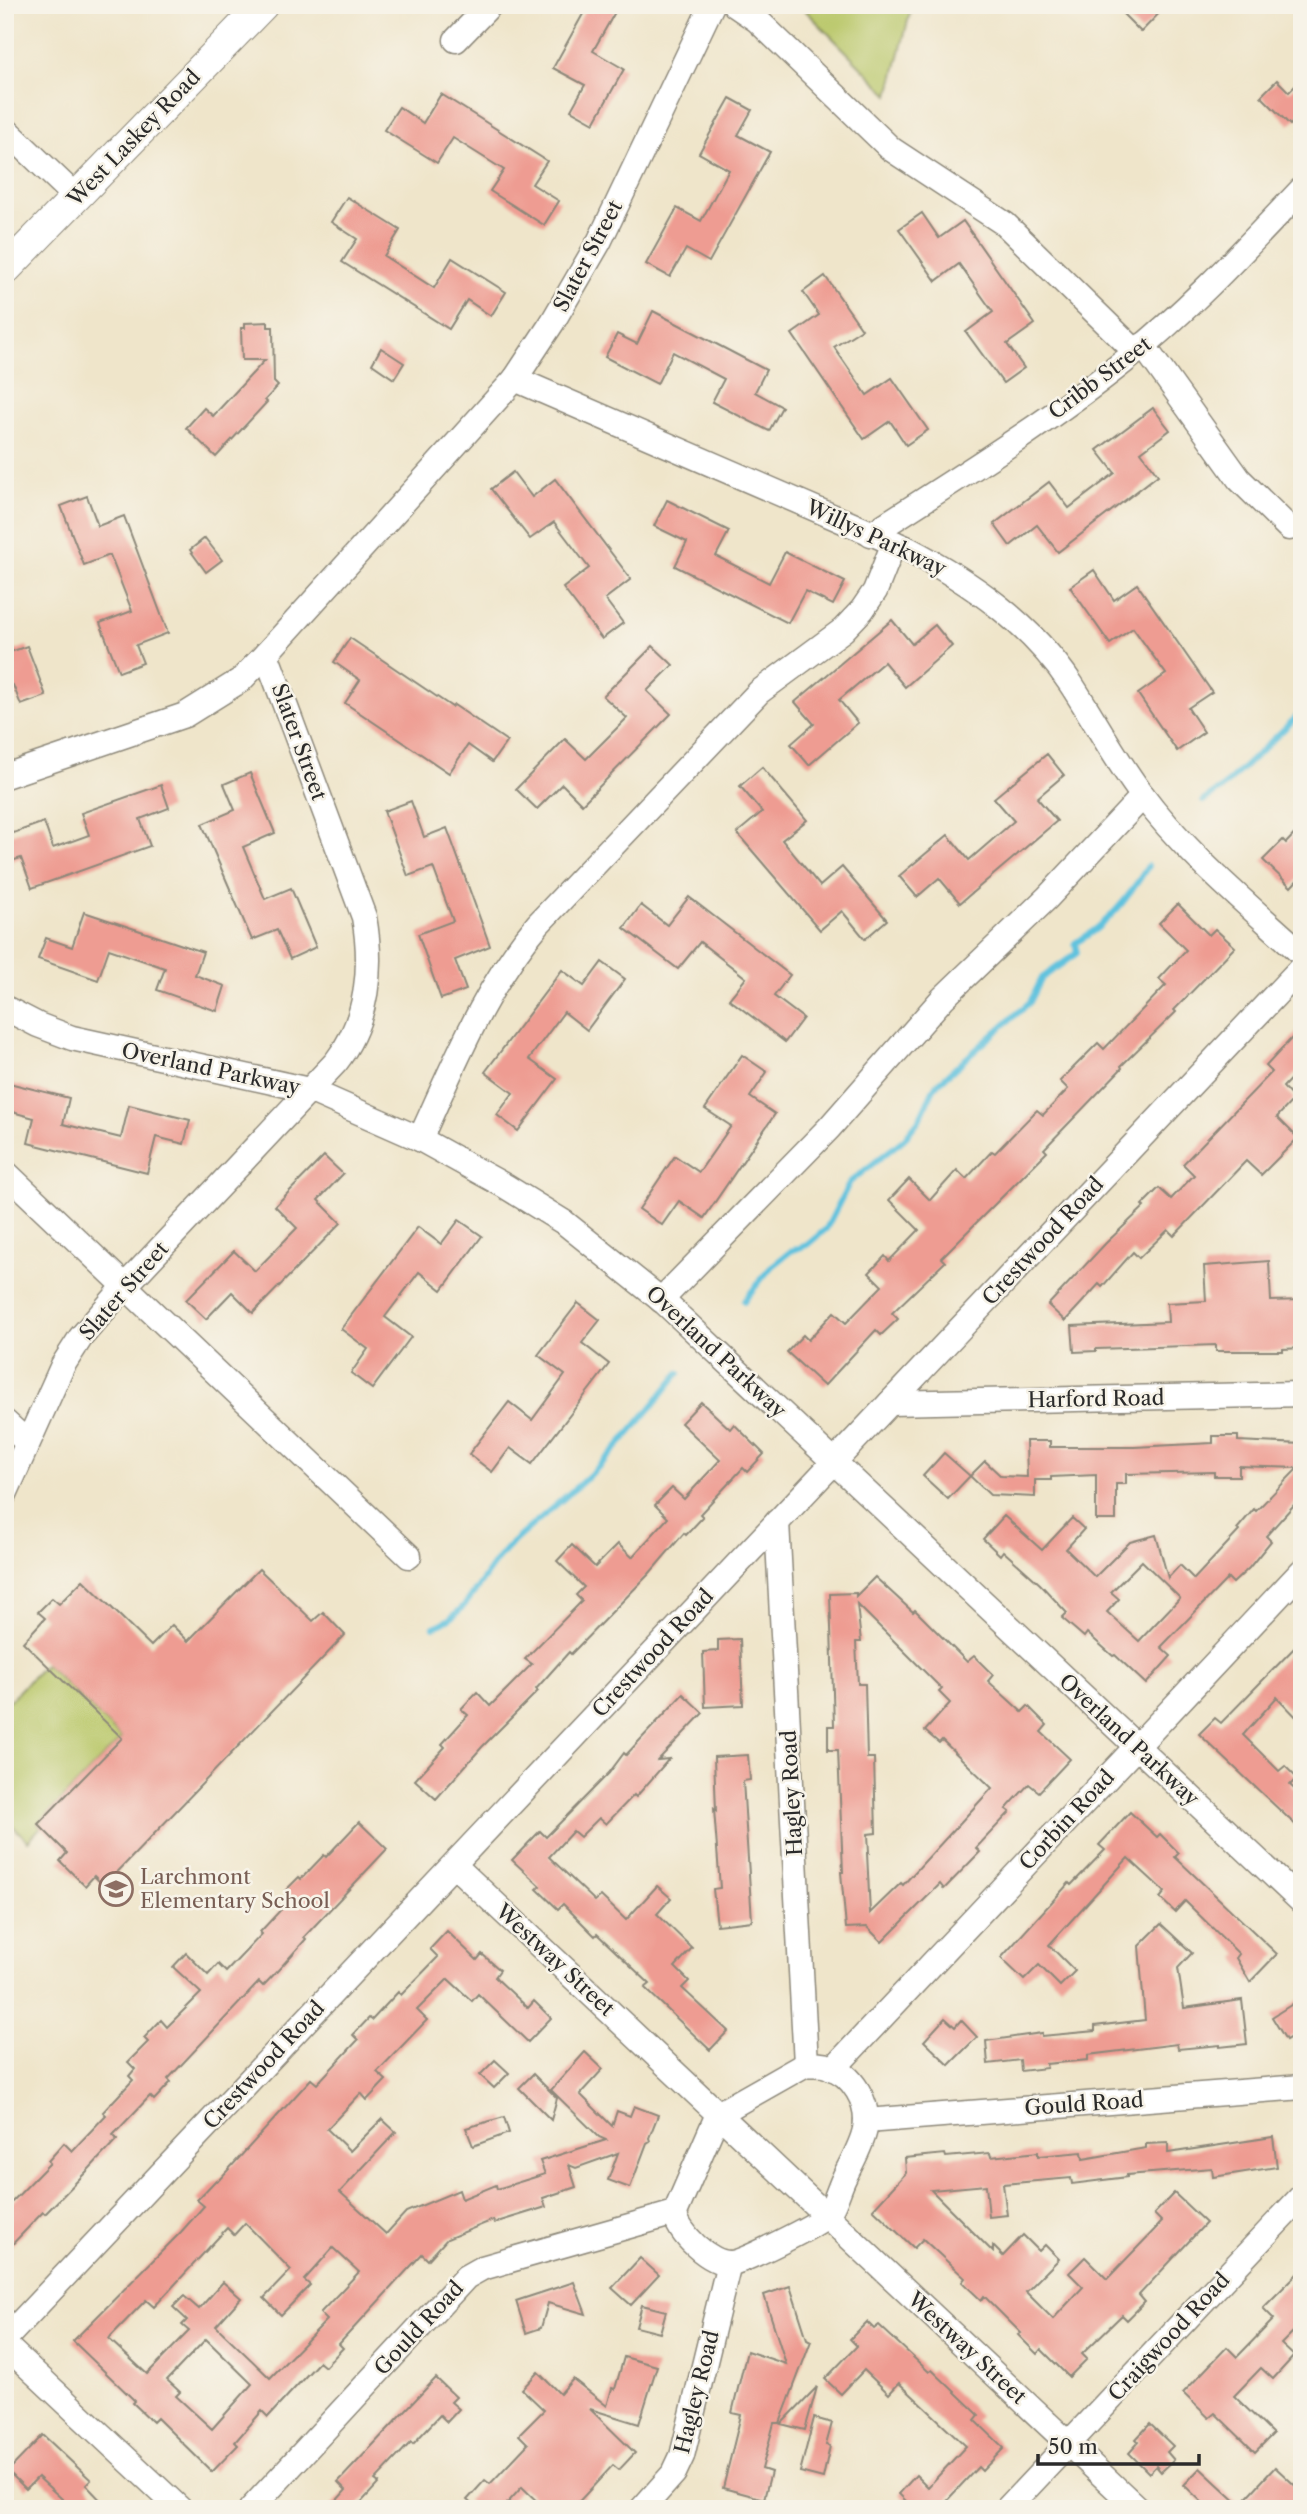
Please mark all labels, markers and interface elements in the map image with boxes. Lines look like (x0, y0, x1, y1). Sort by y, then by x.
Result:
street label: West Laskey Road (61, 64, 205, 212)
street label: Slater Street (548, 195, 628, 316)
street label: Cribb Street (1044, 331, 1156, 424)
street label: Willys Parkway (801, 494, 951, 581)
street label: Slater Street (267, 680, 332, 804)
street label: Overland Parkway (120, 1037, 303, 1100)
street label: Crestwood Road (977, 1171, 1108, 1310)
street label: Slater Street (74, 1236, 174, 1345)
street label: Overland Parkway (641, 1280, 792, 1423)
street label: Harford Road (1027, 1385, 1165, 1412)
street label: Crestwood Road (587, 1583, 718, 1722)
street label: Overland Parkway (1054, 1668, 1205, 1811)
street label: Hagley Road (776, 1729, 807, 1857)
street label: Corbin Road (1014, 1764, 1119, 1875)
place label: Larchmont Elementary School (140, 1864, 330, 1913)
school or university icon: Larchmont Elementary School (97, 1870, 135, 1908)
street label: Westway Street (490, 1898, 620, 2021)
street label: Crestwood Road (198, 1995, 329, 2134)
street label: Gould Road (1024, 2087, 1145, 2120)
street label: Craigwood Road (1103, 2267, 1235, 2406)
street label: Gould Road (369, 2275, 469, 2380)
street label: Westway Street (902, 2286, 1032, 2409)
street label: Hagley Road (669, 2327, 724, 2456)
scale bar (1038, 2423, 1198, 2467)
text: 50 m (1048, 2434, 1098, 2459)

